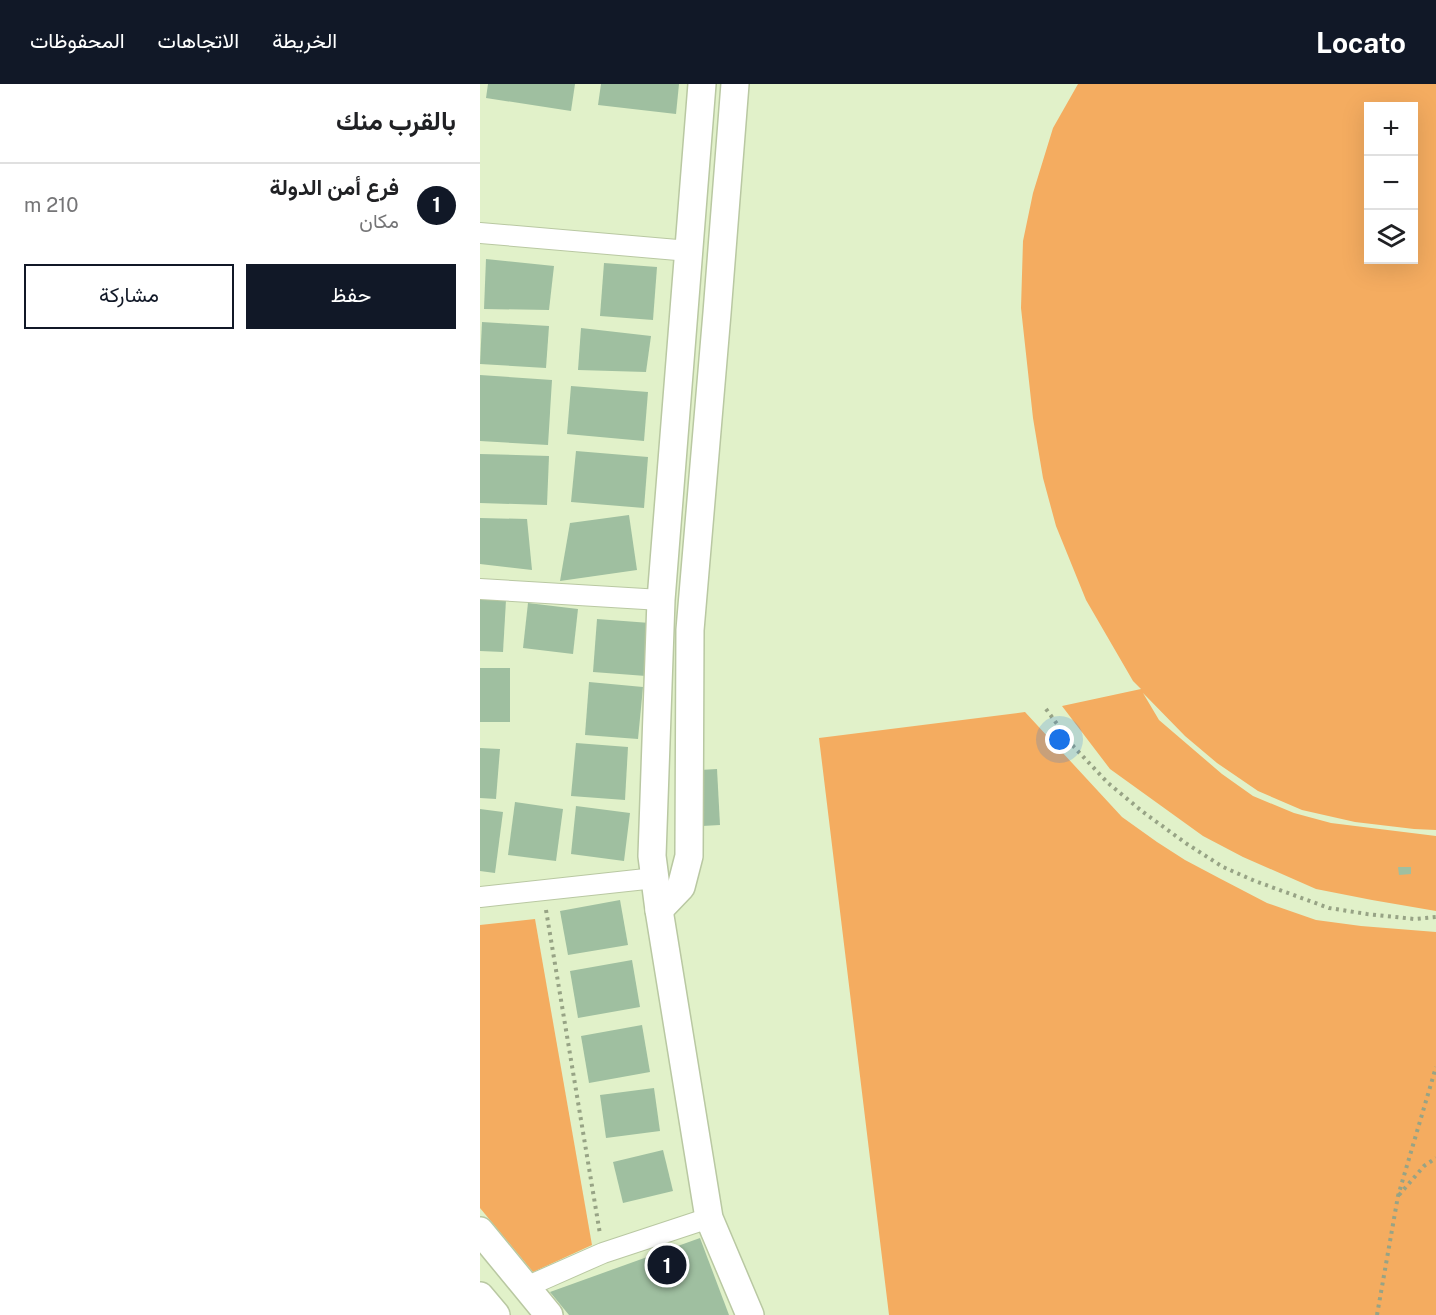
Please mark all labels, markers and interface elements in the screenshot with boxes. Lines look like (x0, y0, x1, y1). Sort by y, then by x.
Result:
text: Locato (1316, 26, 1406, 59)
text: المحفوظات (30, 28, 125, 53)
text: الاتجاهات (158, 28, 239, 53)
text: الخريطة (272, 28, 337, 53)
map controls (1364, 102, 1418, 264)
button: + (1364, 102, 1418, 156)
text: بالقرب منك (336, 105, 456, 136)
button: − (1364, 156, 1418, 210)
text: فرع أمن الدولة (270, 174, 399, 200)
text: 210 m (24, 193, 79, 217)
text: 1 (432, 193, 441, 217)
text: مكان (359, 209, 399, 233)
button: layers (1364, 210, 1418, 264)
button: مشاركة (24, 264, 234, 329)
button: حفظ (246, 264, 456, 329)
your location (1045, 725, 1074, 754)
pin: 1 (648, 1242, 687, 1288)

